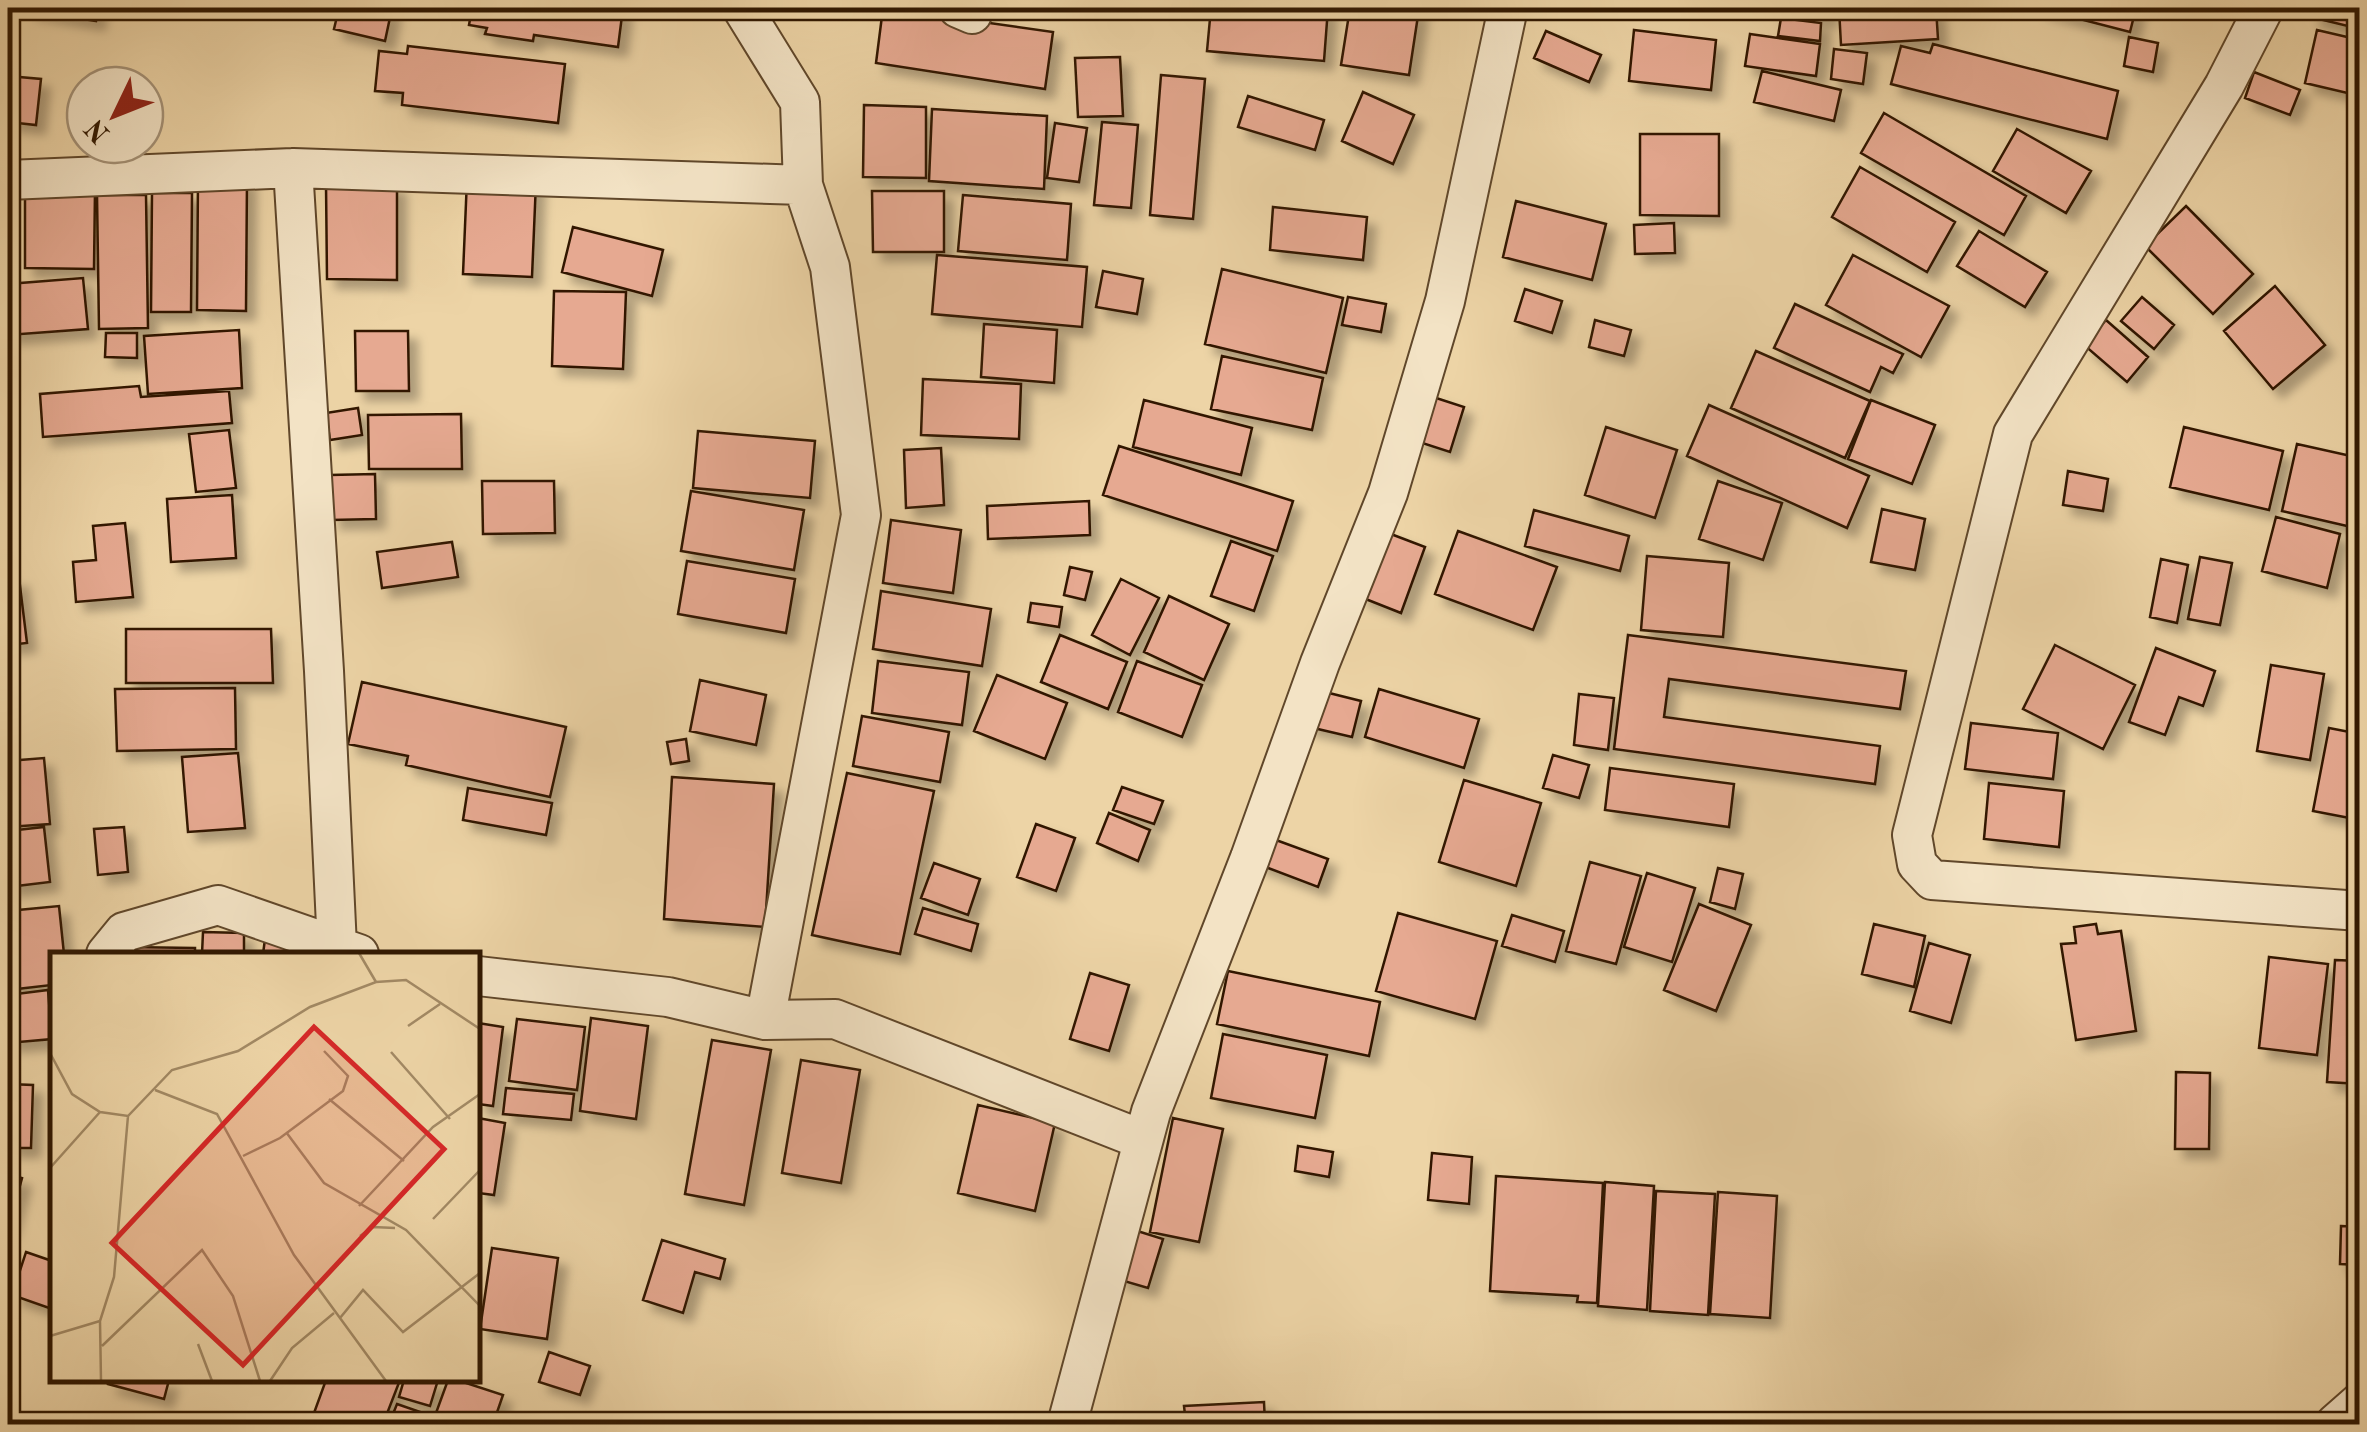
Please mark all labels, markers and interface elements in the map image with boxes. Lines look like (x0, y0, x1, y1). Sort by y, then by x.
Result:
north arrow (65, 65, 165, 165)
text: N (81, 112, 116, 147)
inset map (50, 952, 480, 1382)

